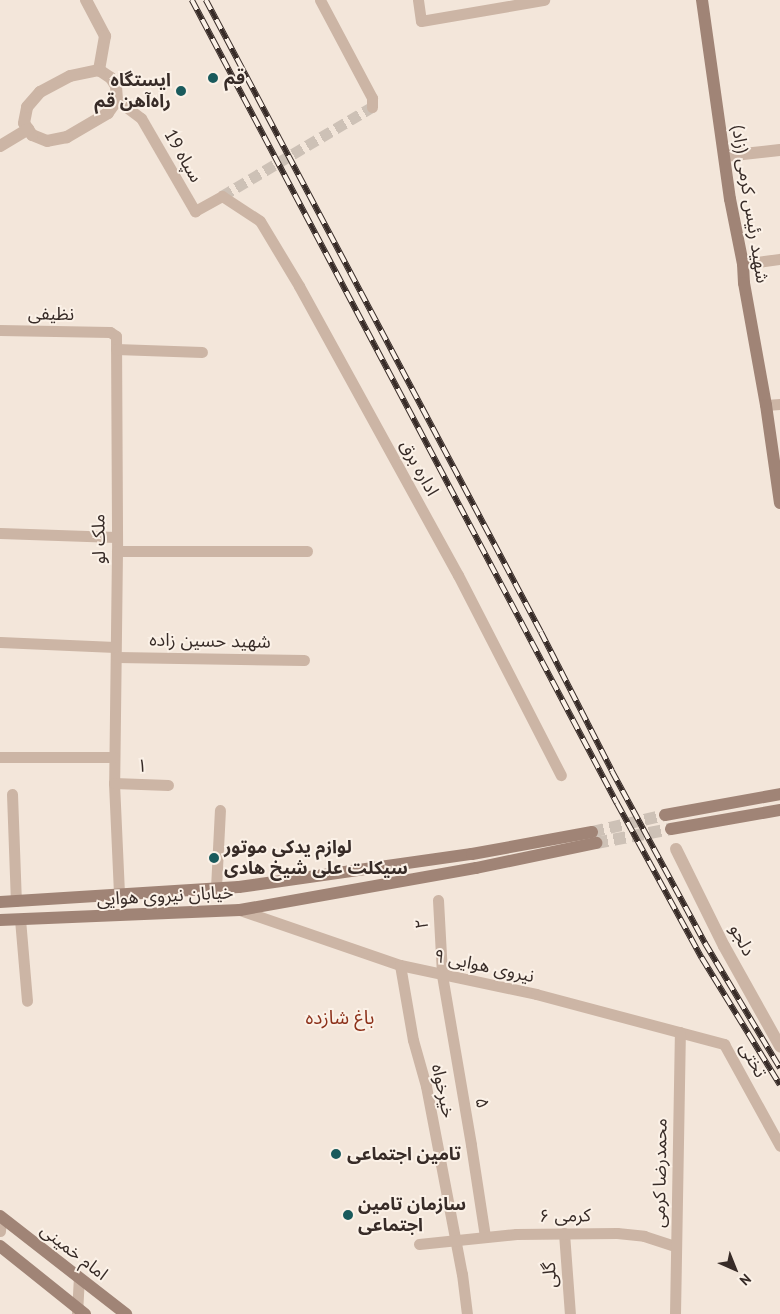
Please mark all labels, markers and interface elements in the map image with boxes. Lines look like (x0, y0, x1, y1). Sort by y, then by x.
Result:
place label: قم (224, 67, 245, 89)
place label: ایستگاه راه‌آهن قم (94, 70, 171, 112)
marker: قم (206, 71, 220, 85)
marker: ایستگاه راه‌آهن قم (175, 85, 187, 97)
street label: شهید رئیس کرمی (زاد) (727, 123, 773, 285)
street label: سپاه 19 (159, 126, 207, 186)
street label: نظیفی (28, 303, 74, 325)
street label: اداره برق (395, 436, 443, 500)
street label: ملک لو (88, 514, 110, 564)
street label: شهید حسین زاده (149, 629, 271, 653)
street label: ۱ (136, 755, 148, 777)
place label: لوازم یدکی موتور سیکلت علی شیخ هادی (224, 837, 408, 880)
marker: لوازم یدکی موتور سیکلت علی شیخ هادی (208, 852, 220, 864)
street label: خیابان نیروی هوایی (96, 882, 234, 910)
street label: ۲ (411, 918, 433, 930)
street label: دلجو (725, 920, 759, 960)
street label: نیروی هوایی ۹ (432, 945, 536, 987)
district label: باغ شازده (306, 1007, 374, 1029)
street label: تختی (735, 1039, 771, 1081)
street label: خیرخواه (427, 1062, 459, 1120)
street label: ۵ (470, 1096, 494, 1110)
street label: محمدرضا کرمی (648, 1118, 672, 1228)
place label: تامین اجتماعی (347, 1143, 461, 1165)
marker: تامین اجتماعی (329, 1147, 343, 1161)
place label: سازمان تامین اجتماعی (358, 1194, 466, 1236)
street label: کرمی ۶ (539, 1205, 591, 1227)
marker: سازمان تامین اجتماعی (342, 1209, 354, 1221)
street label: امام خمینی (36, 1219, 112, 1285)
north arrow (710, 1244, 760, 1294)
street label: گلی (538, 1261, 562, 1289)
text: N (736, 1270, 755, 1289)

